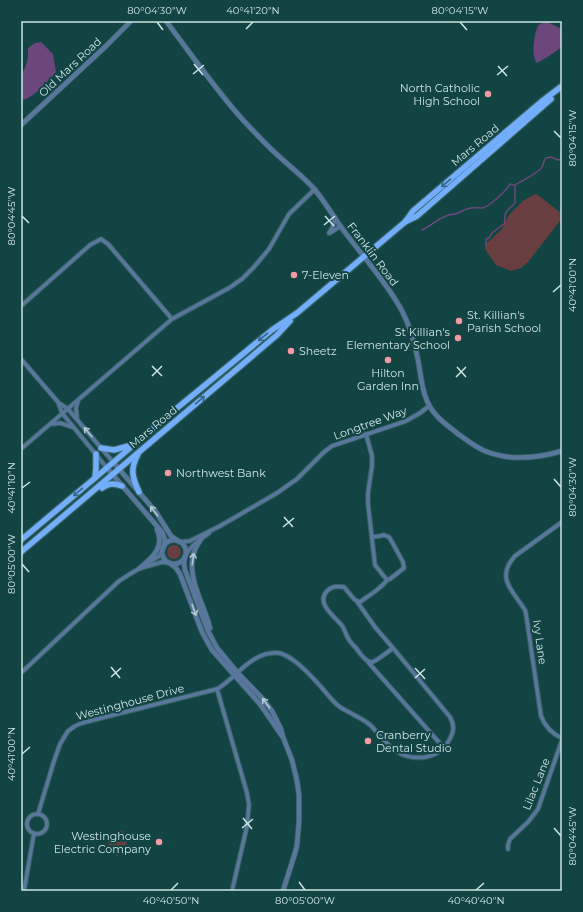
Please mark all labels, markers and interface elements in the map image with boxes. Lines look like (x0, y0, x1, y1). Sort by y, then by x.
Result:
text: 80°04'30"W (127, 4, 187, 17)
text: 40°41'20"N (226, 4, 280, 17)
text: 80°04'15"W (432, 4, 488, 17)
street label: Old Mars Road (36, 34, 104, 100)
place label: North Catholic High School (400, 81, 480, 108)
marker: North Catholic High School (483, 89, 493, 99)
text: 80°04'15"W (566, 110, 579, 166)
street label: Mars Road (448, 121, 502, 169)
one-way arrow (440, 178, 451, 187)
text: 80°04'45"W (5, 187, 18, 245)
street label: Franklin Road (344, 219, 402, 289)
text: 40°41'00"N (566, 258, 579, 312)
place label: 7-Eleven (302, 268, 349, 282)
marker: 7-Eleven (289, 270, 299, 280)
place label: St. Killian's Parish School (467, 308, 541, 335)
marker: St. Killian's Parish School (454, 316, 464, 326)
place label: St Killian's Elementary School (346, 325, 451, 352)
one-way arrow (258, 333, 269, 342)
marker: St Killian's Elementary School (453, 333, 463, 343)
place label: Sheetz (299, 344, 337, 358)
marker: Sheetz (286, 346, 296, 356)
marker: Hilton Garden Inn (383, 355, 393, 365)
place label: Hilton Garden Inn (357, 366, 419, 393)
one-way arrow (195, 396, 206, 405)
street label: Mars Road (126, 403, 180, 451)
street label: Longtree Way (331, 403, 409, 443)
one-way arrow (84, 427, 93, 438)
text: 80°04'30"W (566, 457, 579, 517)
text: 40°41'10"N (5, 462, 18, 514)
place label: Northwest Bank (176, 466, 266, 480)
marker: Northwest Bank (163, 468, 173, 478)
one-way arrow (72, 488, 83, 497)
one-way arrow (150, 505, 158, 516)
text: 80°05'00"W (5, 534, 18, 594)
one-way arrow (189, 553, 197, 566)
one-way arrow (191, 604, 199, 616)
street label: Ivy Lane (530, 619, 550, 666)
street label: Westinghouse Drive (74, 681, 186, 723)
one-way arrow (262, 697, 270, 708)
text: 40°41'00"N (5, 727, 18, 781)
place label: Cranberry Dental Studio (376, 728, 452, 755)
marker: Cranberry Dental Studio (363, 736, 373, 746)
street label: Lilac Lane (519, 756, 553, 812)
text: 80°04'45"W (566, 807, 579, 865)
place label: Westinghouse Electric Company (54, 829, 151, 856)
marker: Westinghouse Electric Company (154, 837, 164, 847)
text: 40°40'50"N (143, 894, 199, 907)
text: 80°05'00"W (275, 894, 335, 907)
text: 40°40'40"N (447, 894, 505, 907)

